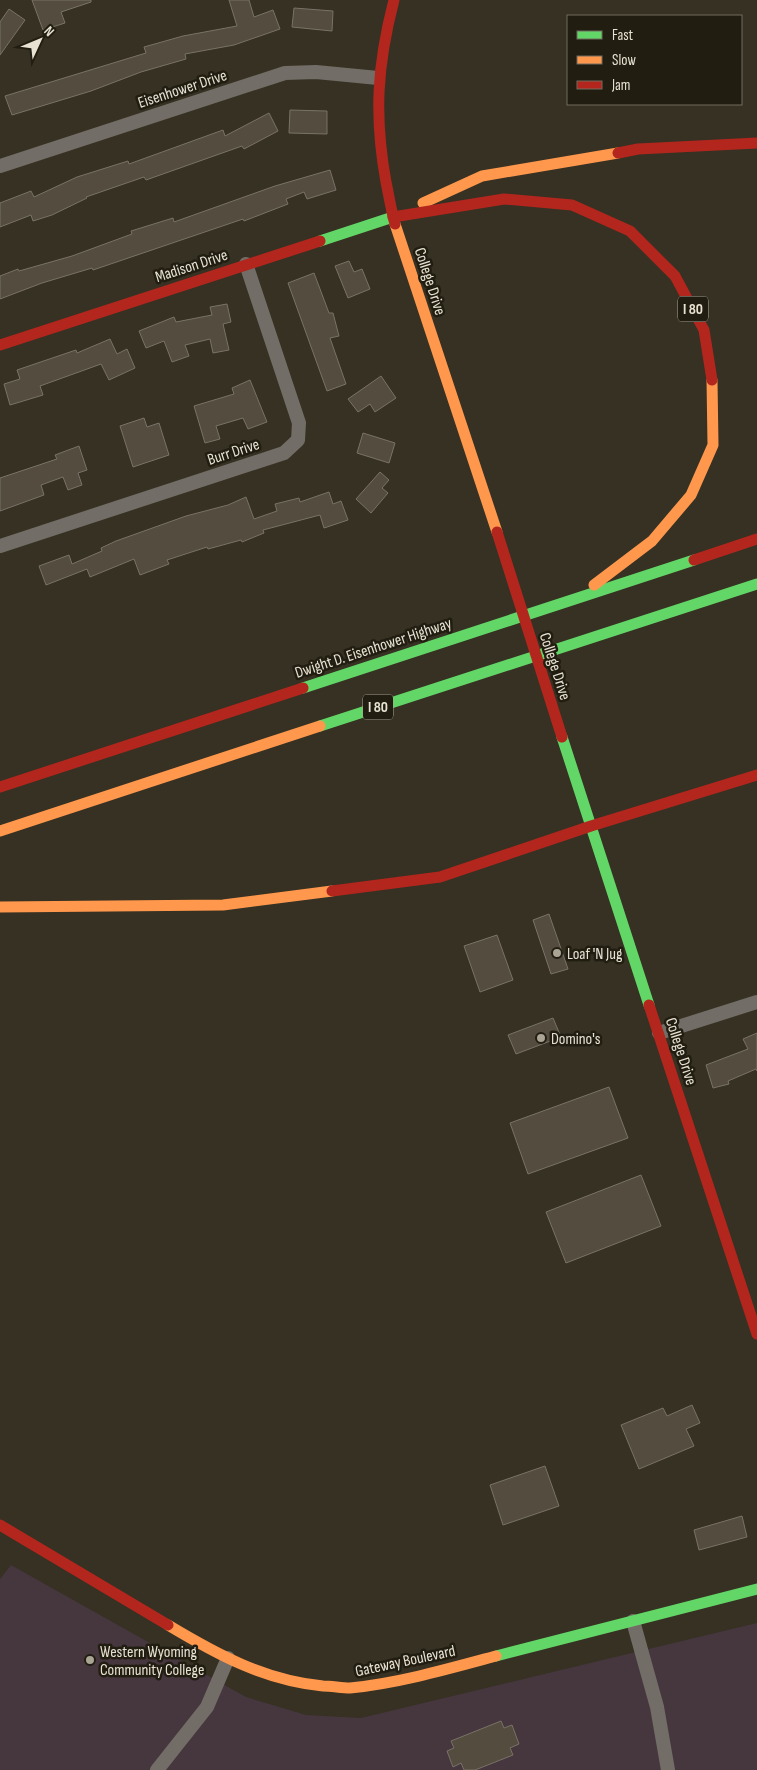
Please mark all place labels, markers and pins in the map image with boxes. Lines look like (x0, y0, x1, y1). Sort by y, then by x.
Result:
place label: Loaf 'N Jug (567, 945, 622, 964)
marker: Loaf 'N Jug (551, 947, 563, 959)
place label: Domino's (551, 1030, 601, 1049)
marker: Domino's (535, 1032, 547, 1044)
place label: Western Wyoming Community College (100, 1643, 204, 1680)
marker: Western Wyoming Community College (84, 1654, 96, 1666)

